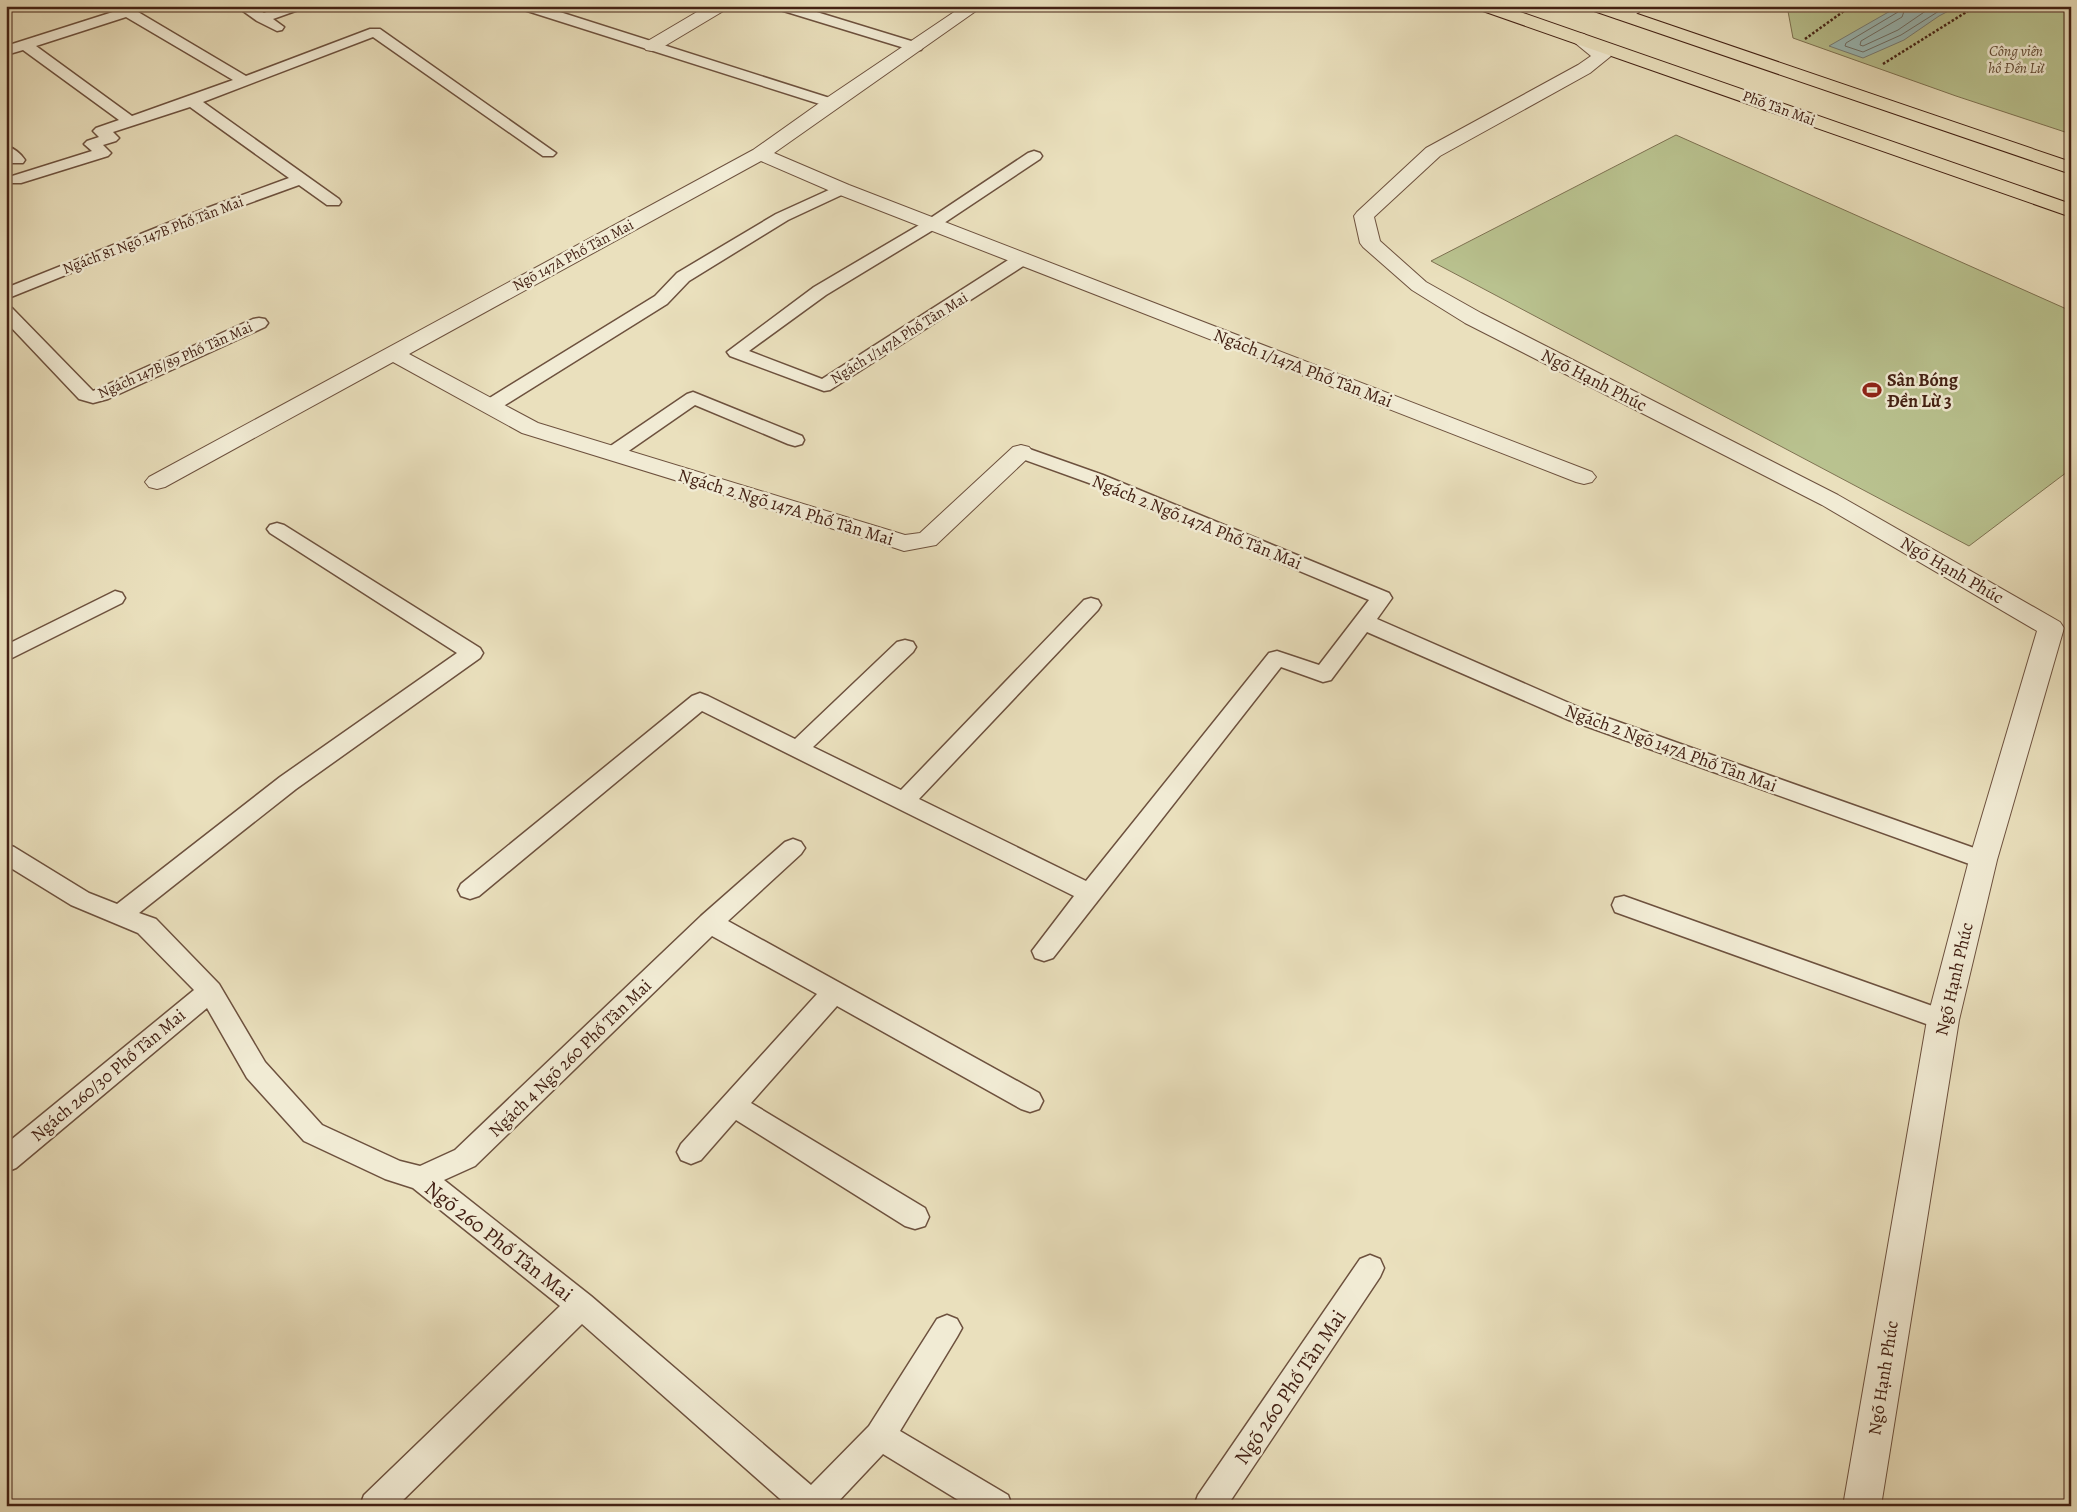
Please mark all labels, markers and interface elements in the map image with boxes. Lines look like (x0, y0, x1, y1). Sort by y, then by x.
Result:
park label: Công viên hồ Đền Lừ (1988, 41, 2045, 78)
street label: Phố Tân Mai (1740, 86, 1818, 130)
street label: Ngách 81 Ngõ 147B Phố Tân Mai (60, 191, 246, 279)
street label: Ngõ 147A Phố Tân Mai (509, 215, 637, 295)
street label: Ngách 1/147A Phố Tân Mai (827, 288, 971, 388)
street label: Ngách 147B/89 Phố Tân Mai (94, 317, 256, 403)
street label: Ngách 1/147A Phố Tân Mai (1210, 323, 1396, 413)
street label: Ngõ Hạnh Phúc (1537, 343, 1651, 417)
place label: Sân Bóng Đền Lừ 3 (1887, 368, 1959, 413)
sports icon: Sân Bóng Đền Lừ 3 (1861, 379, 1883, 401)
street label: Ngách 2 Ngõ 147A Phố Tân Mai (675, 463, 897, 551)
street label: Ngách 2 Ngõ 147A Phố Tân Mai (1089, 469, 1305, 575)
street label: Ngõ Hạnh Phúc (1896, 531, 2008, 609)
street label: Ngách 2 Ngõ 147A Phố Tân Mai (1562, 698, 1780, 798)
street label: Ngõ Hạnh Phúc (1929, 920, 1979, 1038)
street label: Ngách 4 Ngõ 260 Phố Tân Mai (483, 974, 657, 1142)
street label: Ngách 260/30 Phố Tân Mai (26, 1003, 190, 1147)
street label: Ngõ 260 Phố Tân Mai (419, 1174, 579, 1308)
street label: Ngõ 260 Phố Tân Mai (1228, 1304, 1352, 1470)
street label: Ngõ Hạnh Phúc (1862, 1319, 1904, 1437)

